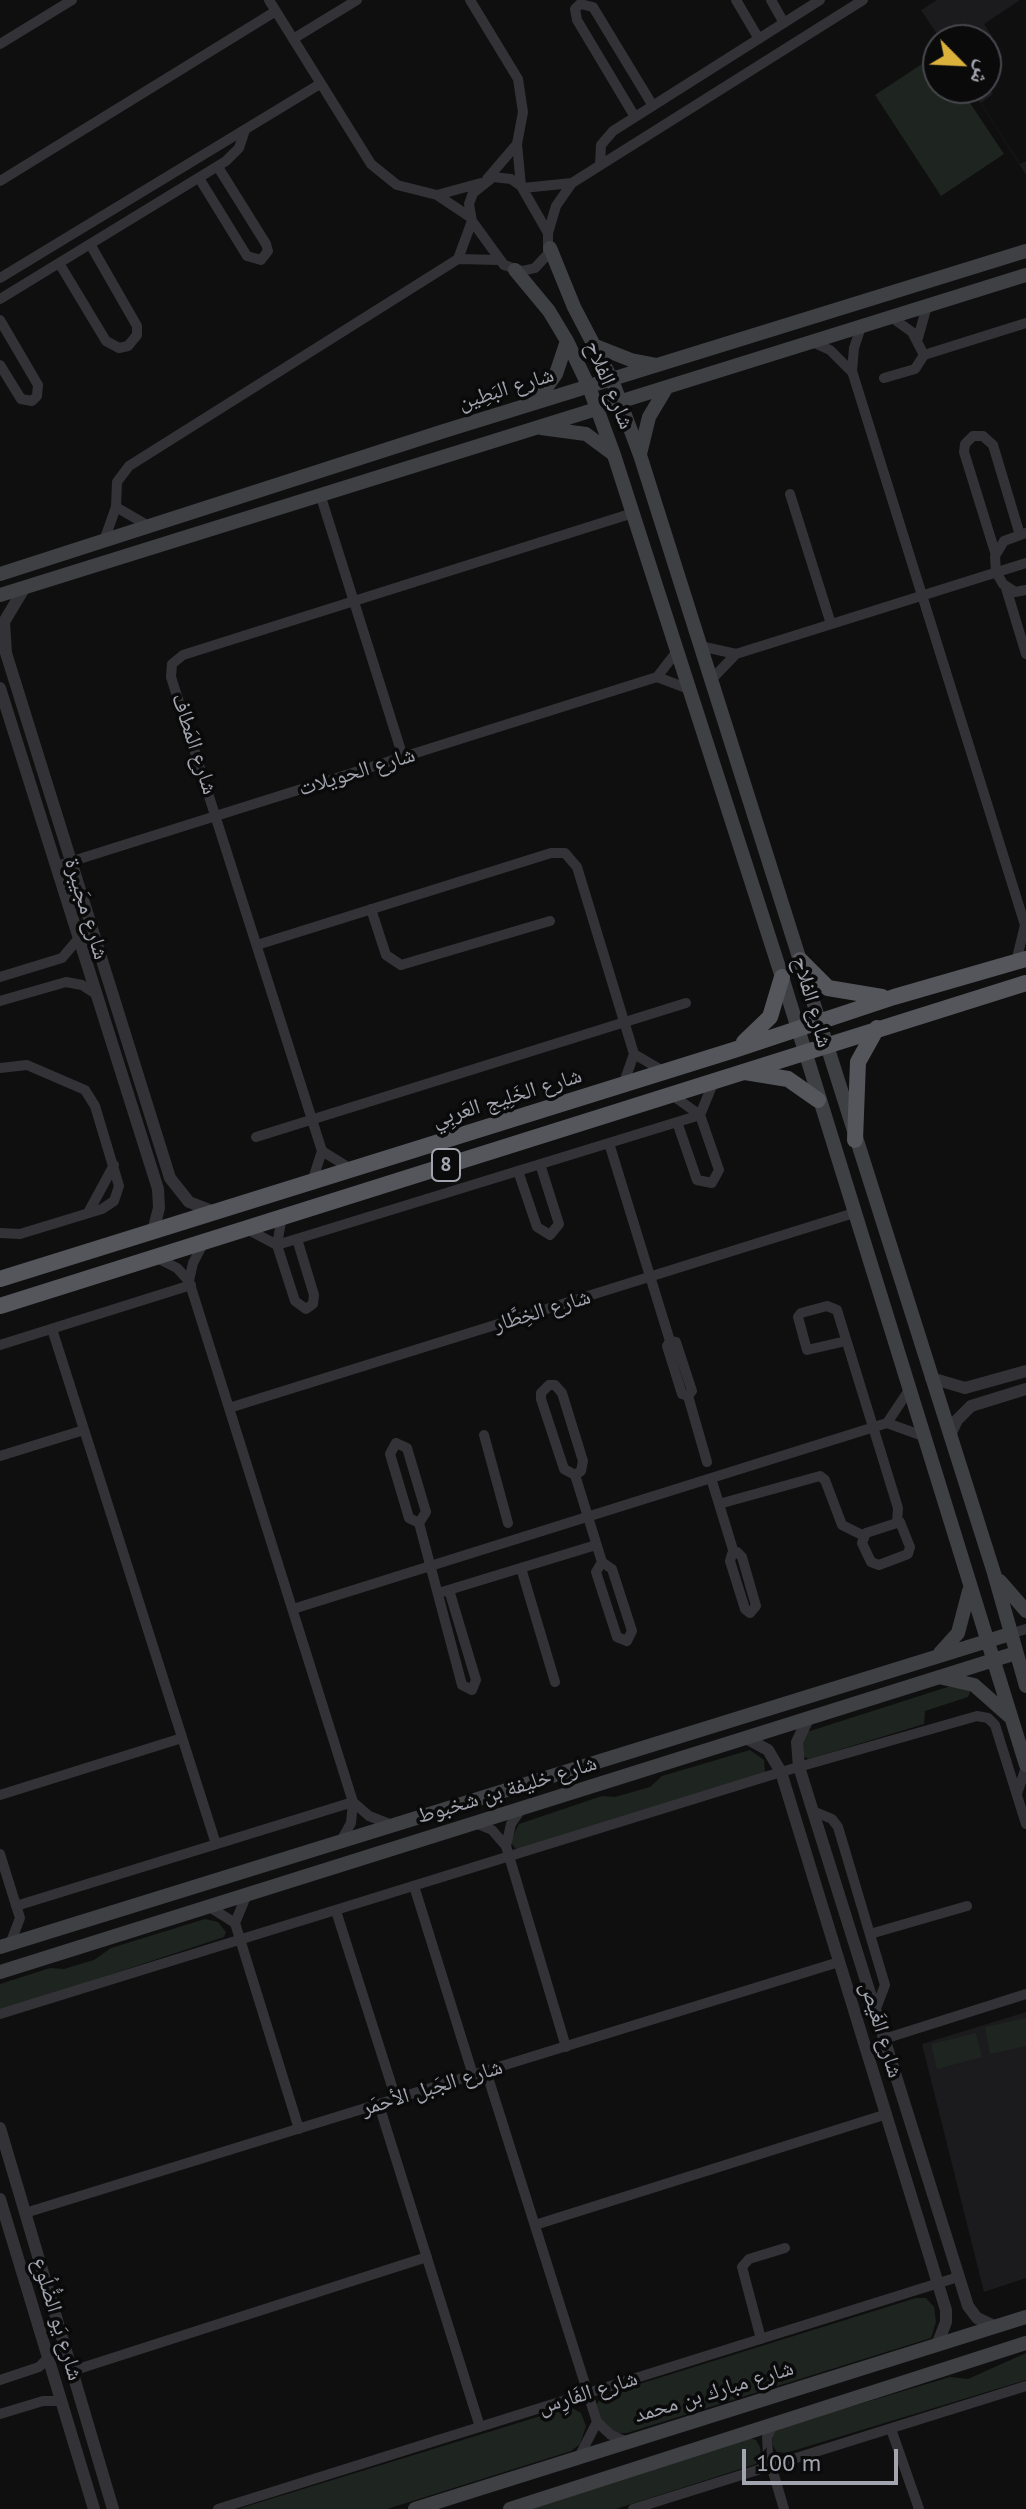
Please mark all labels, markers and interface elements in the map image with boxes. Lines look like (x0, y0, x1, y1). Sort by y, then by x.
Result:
north arrow (922, 24, 1002, 104)
text: ش (965, 57, 1000, 89)
street label: شارع الفلاح (579, 337, 639, 433)
street label: شارع البَطِين (455, 362, 557, 416)
street label: شارع المَطاف (165, 690, 223, 798)
street label: شارع الحويلات (296, 742, 418, 802)
street label: شارع مجَيبرة (58, 855, 114, 963)
street label: شارع الفلاح (786, 953, 838, 1051)
street label: شارع الخَلِيج العَربِي (429, 1063, 585, 1133)
road number: 8 (432, 1149, 460, 1181)
street label: شارع الخِطَّار (490, 1284, 594, 1338)
street label: شارع خليفة بن شخبوط (414, 1750, 600, 1830)
street label: شارع الغَيص (854, 1979, 908, 2081)
street label: شارع الجَبل الأحمَر (358, 2054, 506, 2122)
street label: شارع يَو الضُّلُوع (26, 2254, 88, 2384)
street label: شارع مبارك بن محمد (631, 2355, 797, 2429)
street label: شارع الفَارِس (535, 2365, 641, 2421)
scale bar (746, 2433, 902, 2483)
text: 100 m (756, 2447, 821, 2478)

